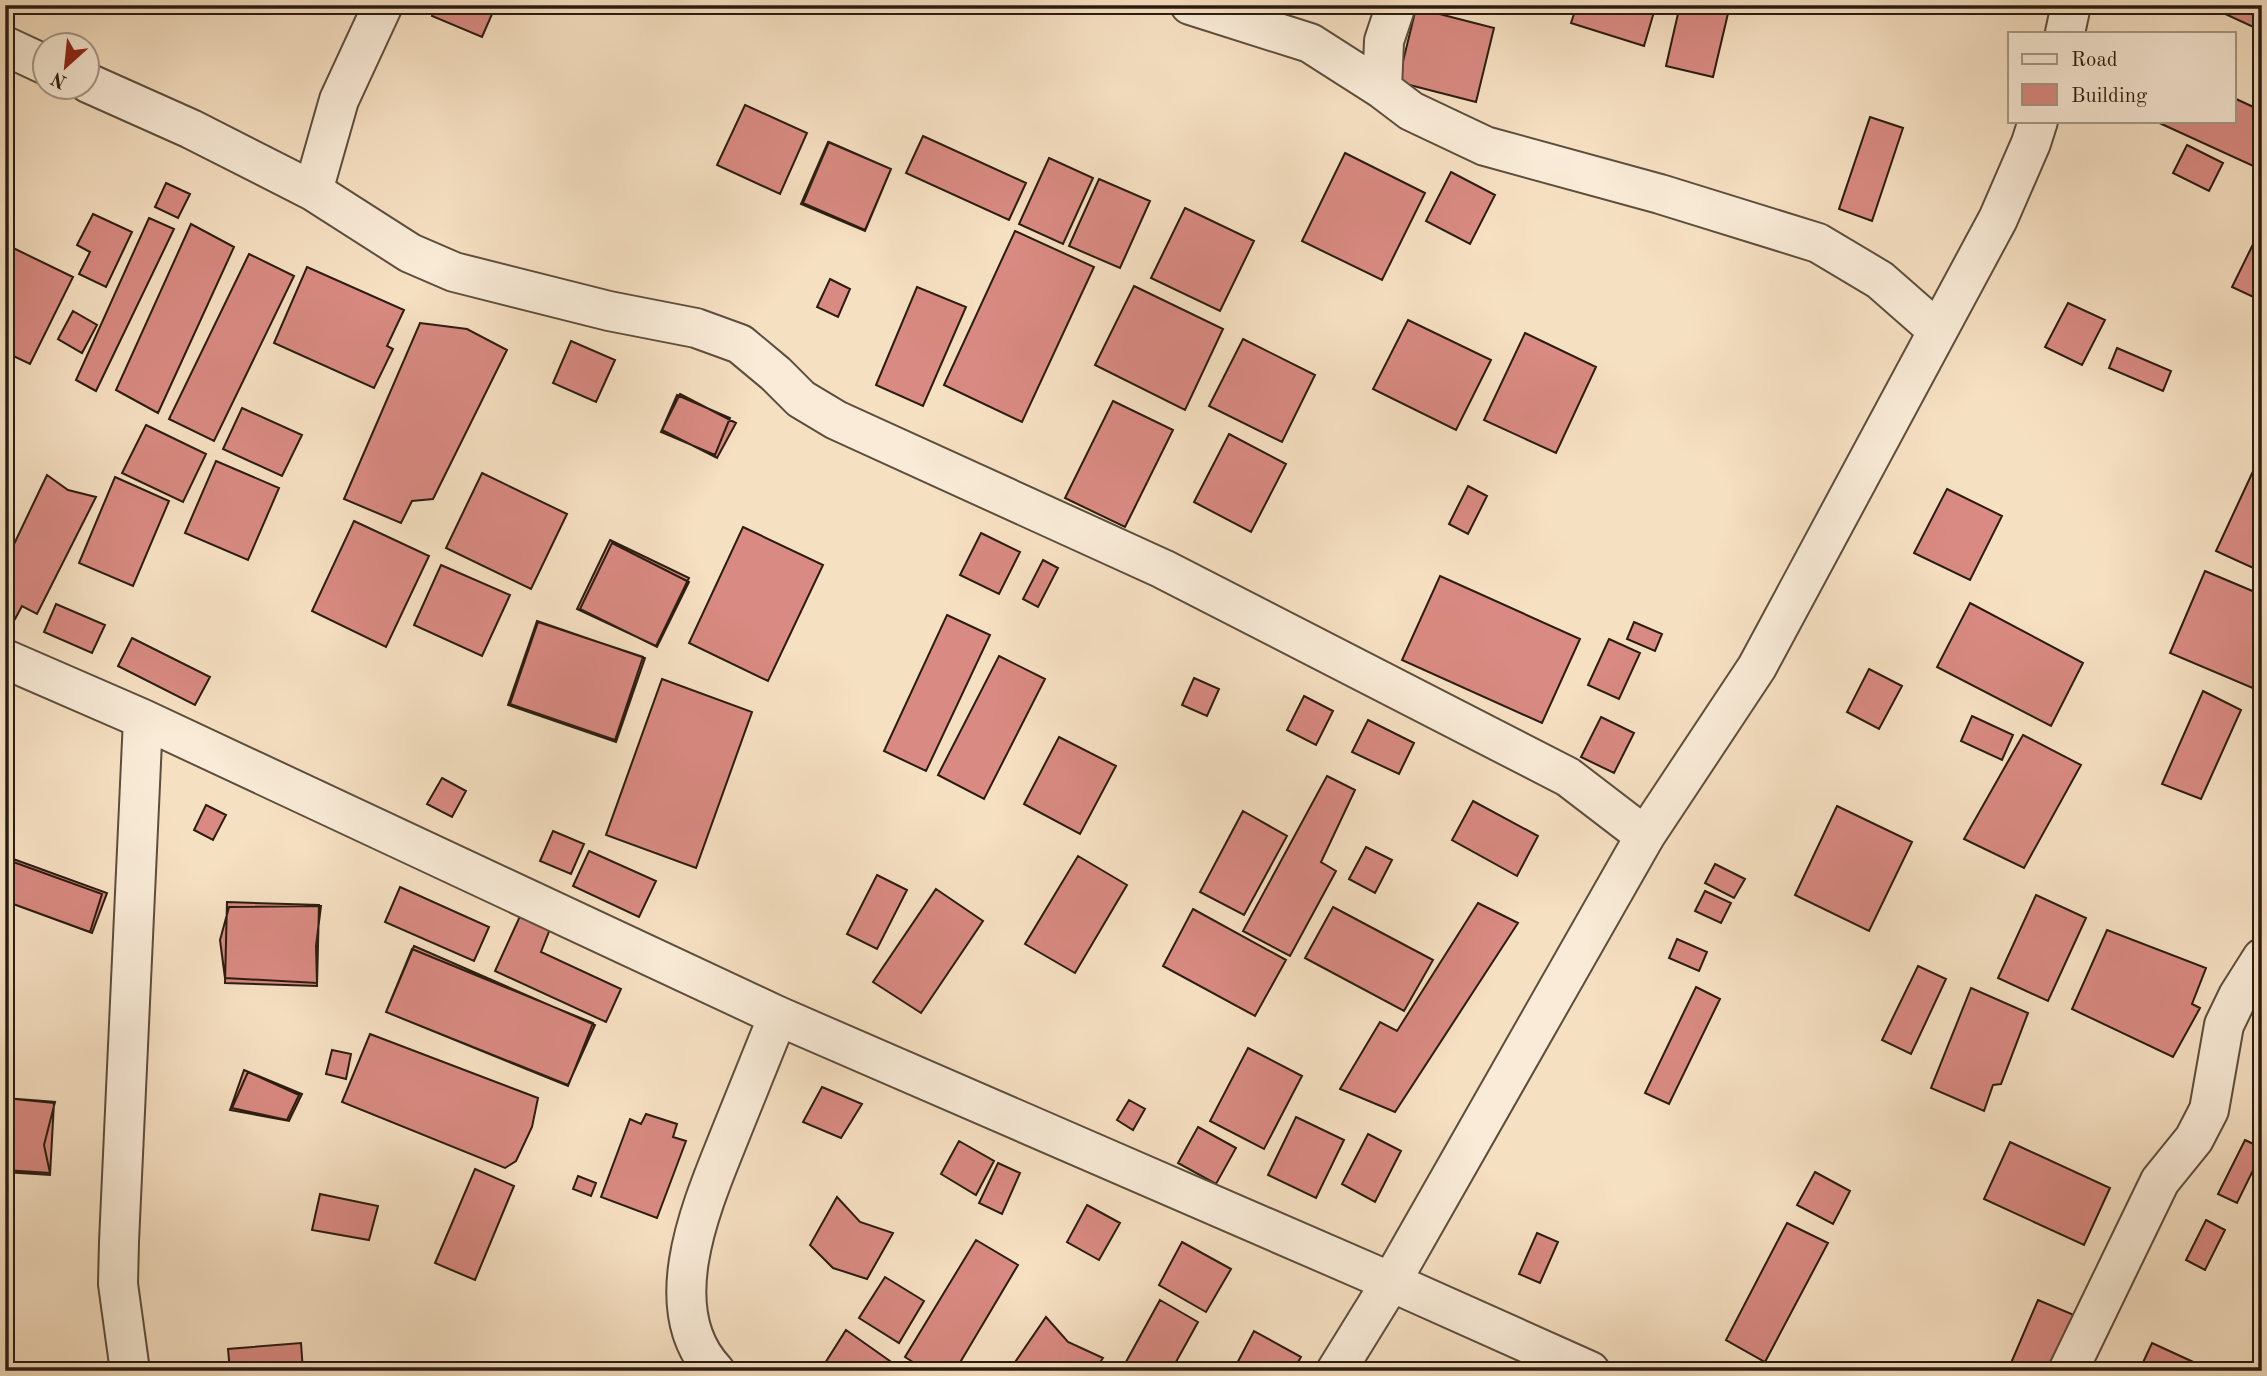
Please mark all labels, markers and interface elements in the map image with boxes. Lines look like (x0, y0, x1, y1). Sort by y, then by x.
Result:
north arrow (32, 32, 102, 102)
legend (2008, 32, 2236, 122)
text: Road (2071, 50, 2118, 71)
text: N (48, 67, 70, 91)
text: Building (2071, 86, 2148, 107)

